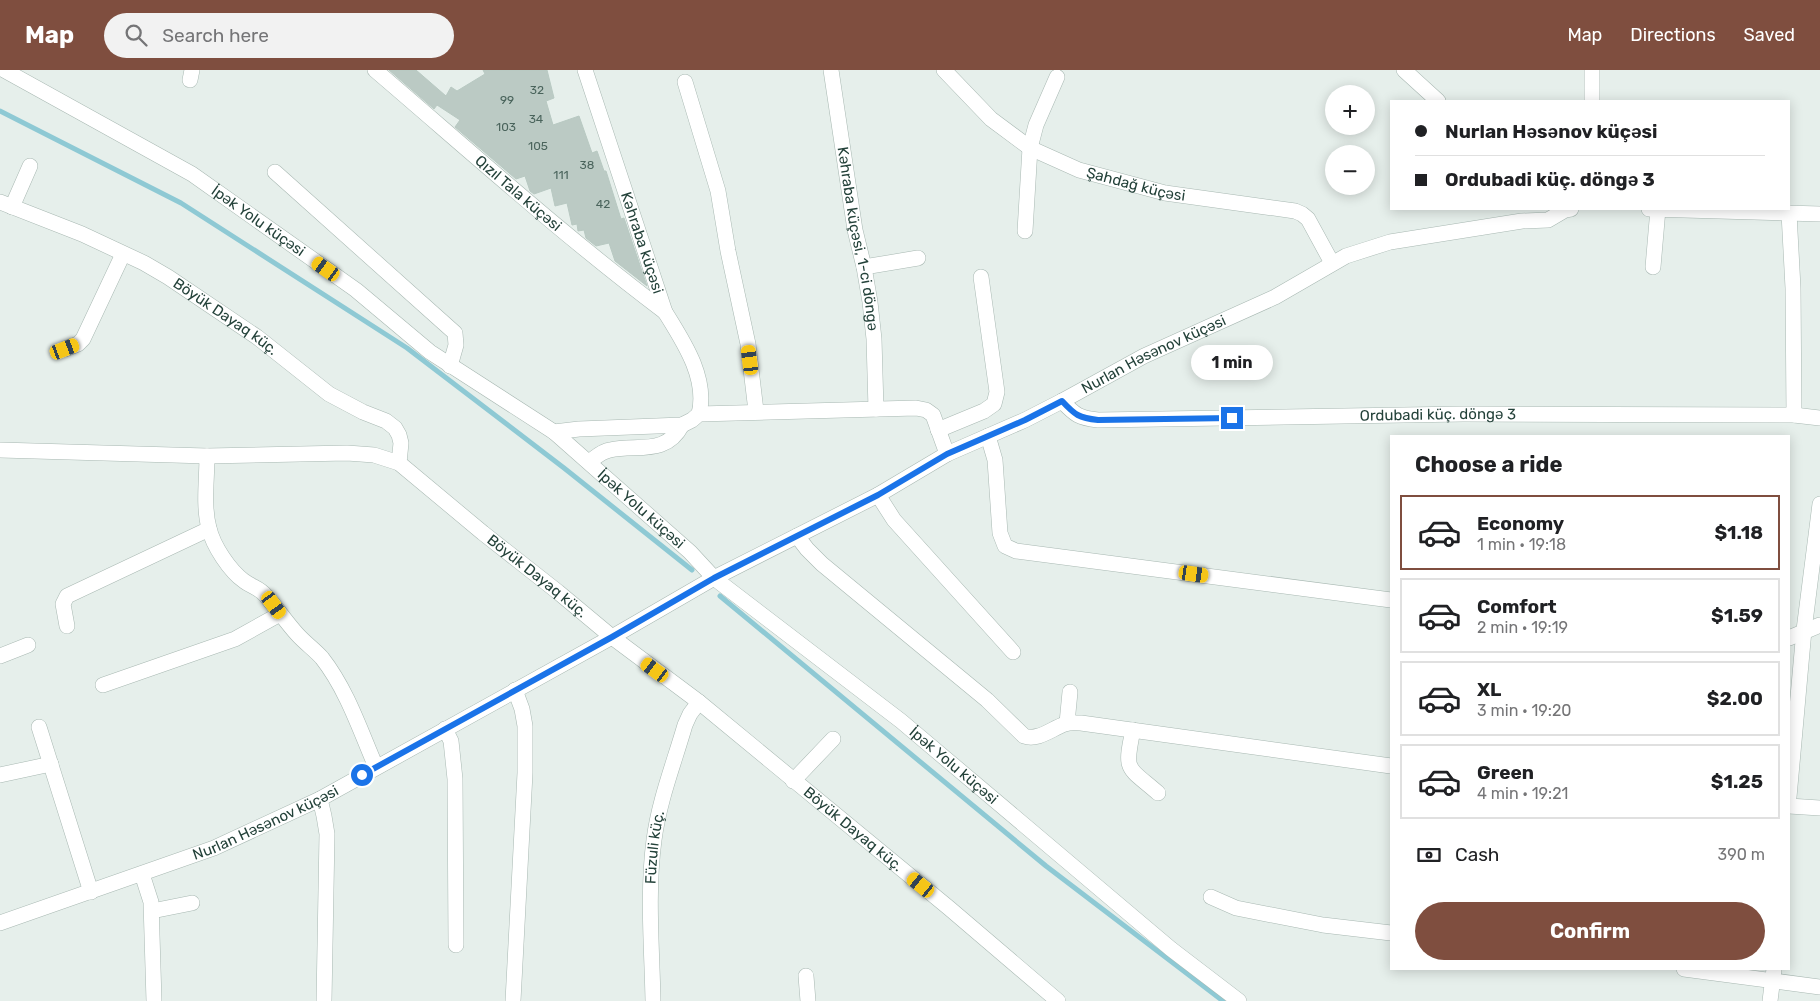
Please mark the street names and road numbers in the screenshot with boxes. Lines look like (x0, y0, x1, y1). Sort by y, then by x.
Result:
street label: Kəhraba küçəsi, 1-ci döngə (834, 145, 882, 332)
street label: Qızıl Tala küçəsi (471, 151, 565, 235)
street label: Şahdağ küçəsi (1085, 163, 1186, 205)
street label: İpək Yolu küçəsi (208, 182, 309, 260)
street label: Kəhraba küçəsi (617, 190, 667, 296)
street label: Böyük Dayaq küç. (170, 274, 281, 359)
street label: Nurlan Həsənov küçəsi (1078, 311, 1229, 398)
street label: Ordubadi küç. döngə 3 (1360, 405, 1516, 425)
street label: İpək Yolu küçəsi (594, 466, 688, 552)
street label: Böyük Dayaq küç. (483, 531, 591, 622)
street label: İpək Yolu küçəsi (906, 723, 1002, 808)
street label: Nurlan Həsənov küçəsi (190, 782, 342, 864)
street label: Böyük Dayaq küç. (800, 783, 907, 875)
street label: Füzuli küç. (642, 809, 668, 884)

